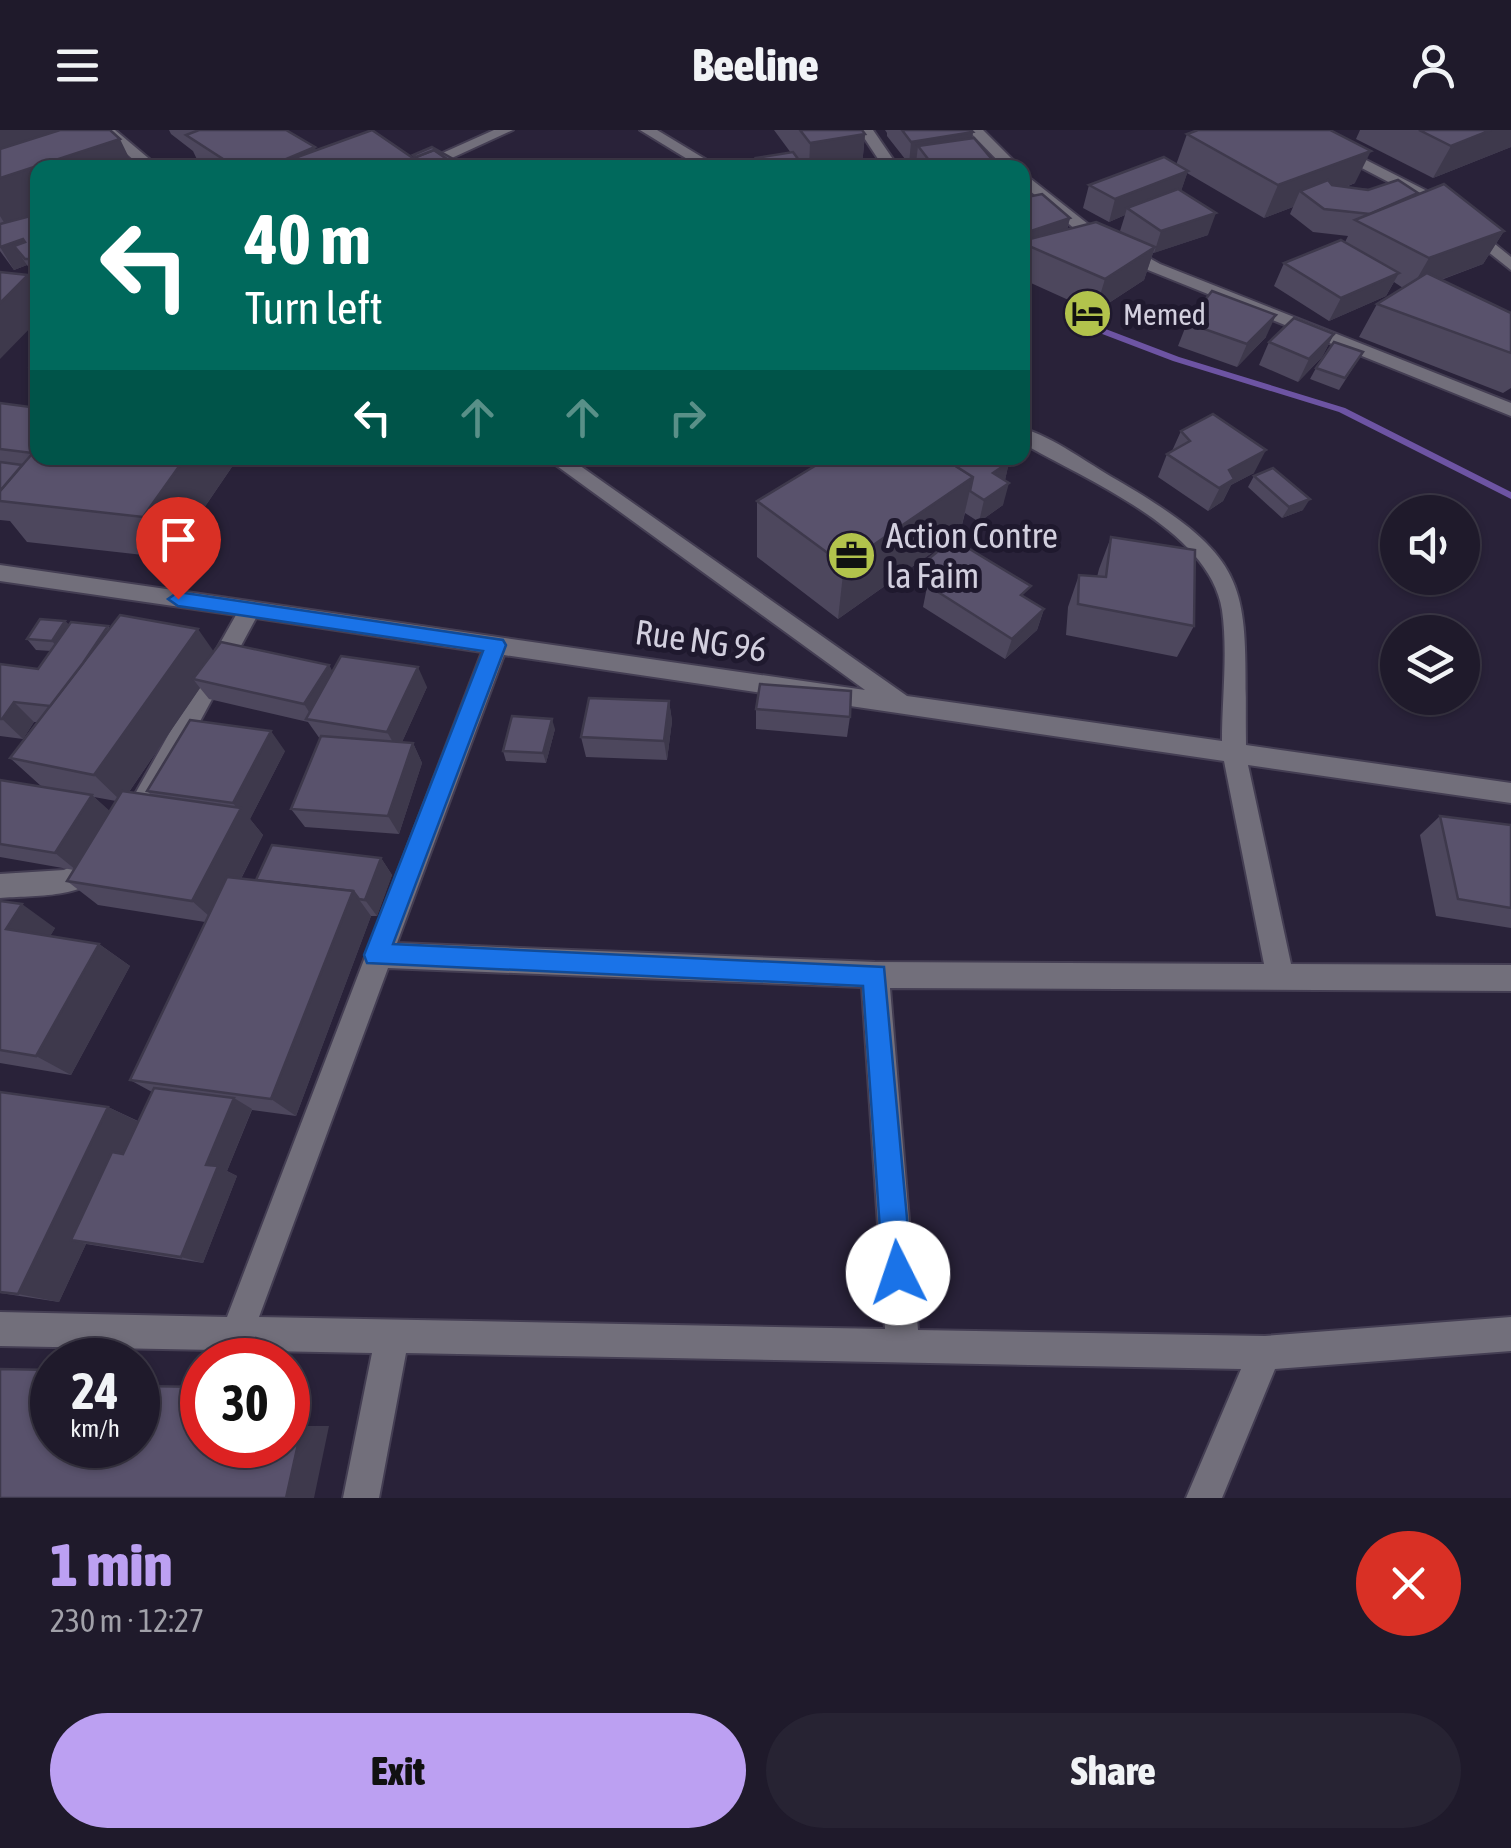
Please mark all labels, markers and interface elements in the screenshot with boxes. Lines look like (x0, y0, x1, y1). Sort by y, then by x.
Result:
icon: menu (50, 38, 105, 93)
icon: person (1406, 38, 1461, 93)
text: Beeline (692, 39, 819, 91)
text: 40 m (245, 199, 371, 279)
icon: left (80, 200, 210, 330)
text: Turn left (245, 282, 383, 334)
hotel icon: Memed (1062, 288, 1114, 340)
place label: Memed (1123, 297, 1206, 331)
icon: left (345, 390, 400, 445)
icon: ahead (450, 390, 505, 445)
icon: ahead (555, 390, 610, 445)
icon: right (660, 390, 715, 445)
map controls (1380, 495, 1480, 715)
button: sound (1380, 495, 1480, 595)
pin (136, 497, 221, 600)
icon: arrive (151, 512, 206, 567)
place label: Action Contre la Faim (886, 515, 1058, 595)
office icon: Action Contre la Faim (825, 529, 877, 581)
street label: Rue NG 96 (633, 611, 769, 669)
button: layers (1380, 615, 1480, 715)
position arrow (846, 1221, 950, 1325)
speed limit sign: 30 (180, 1338, 310, 1468)
text: 24 (71, 1362, 118, 1420)
text: km/h (70, 1414, 120, 1442)
text: 1 min (50, 1530, 173, 1599)
button: close (1356, 1531, 1461, 1636)
text: 230 m · 12:27 (50, 1602, 204, 1639)
button: Exit (50, 1713, 746, 1828)
button: Share (766, 1713, 1461, 1828)

